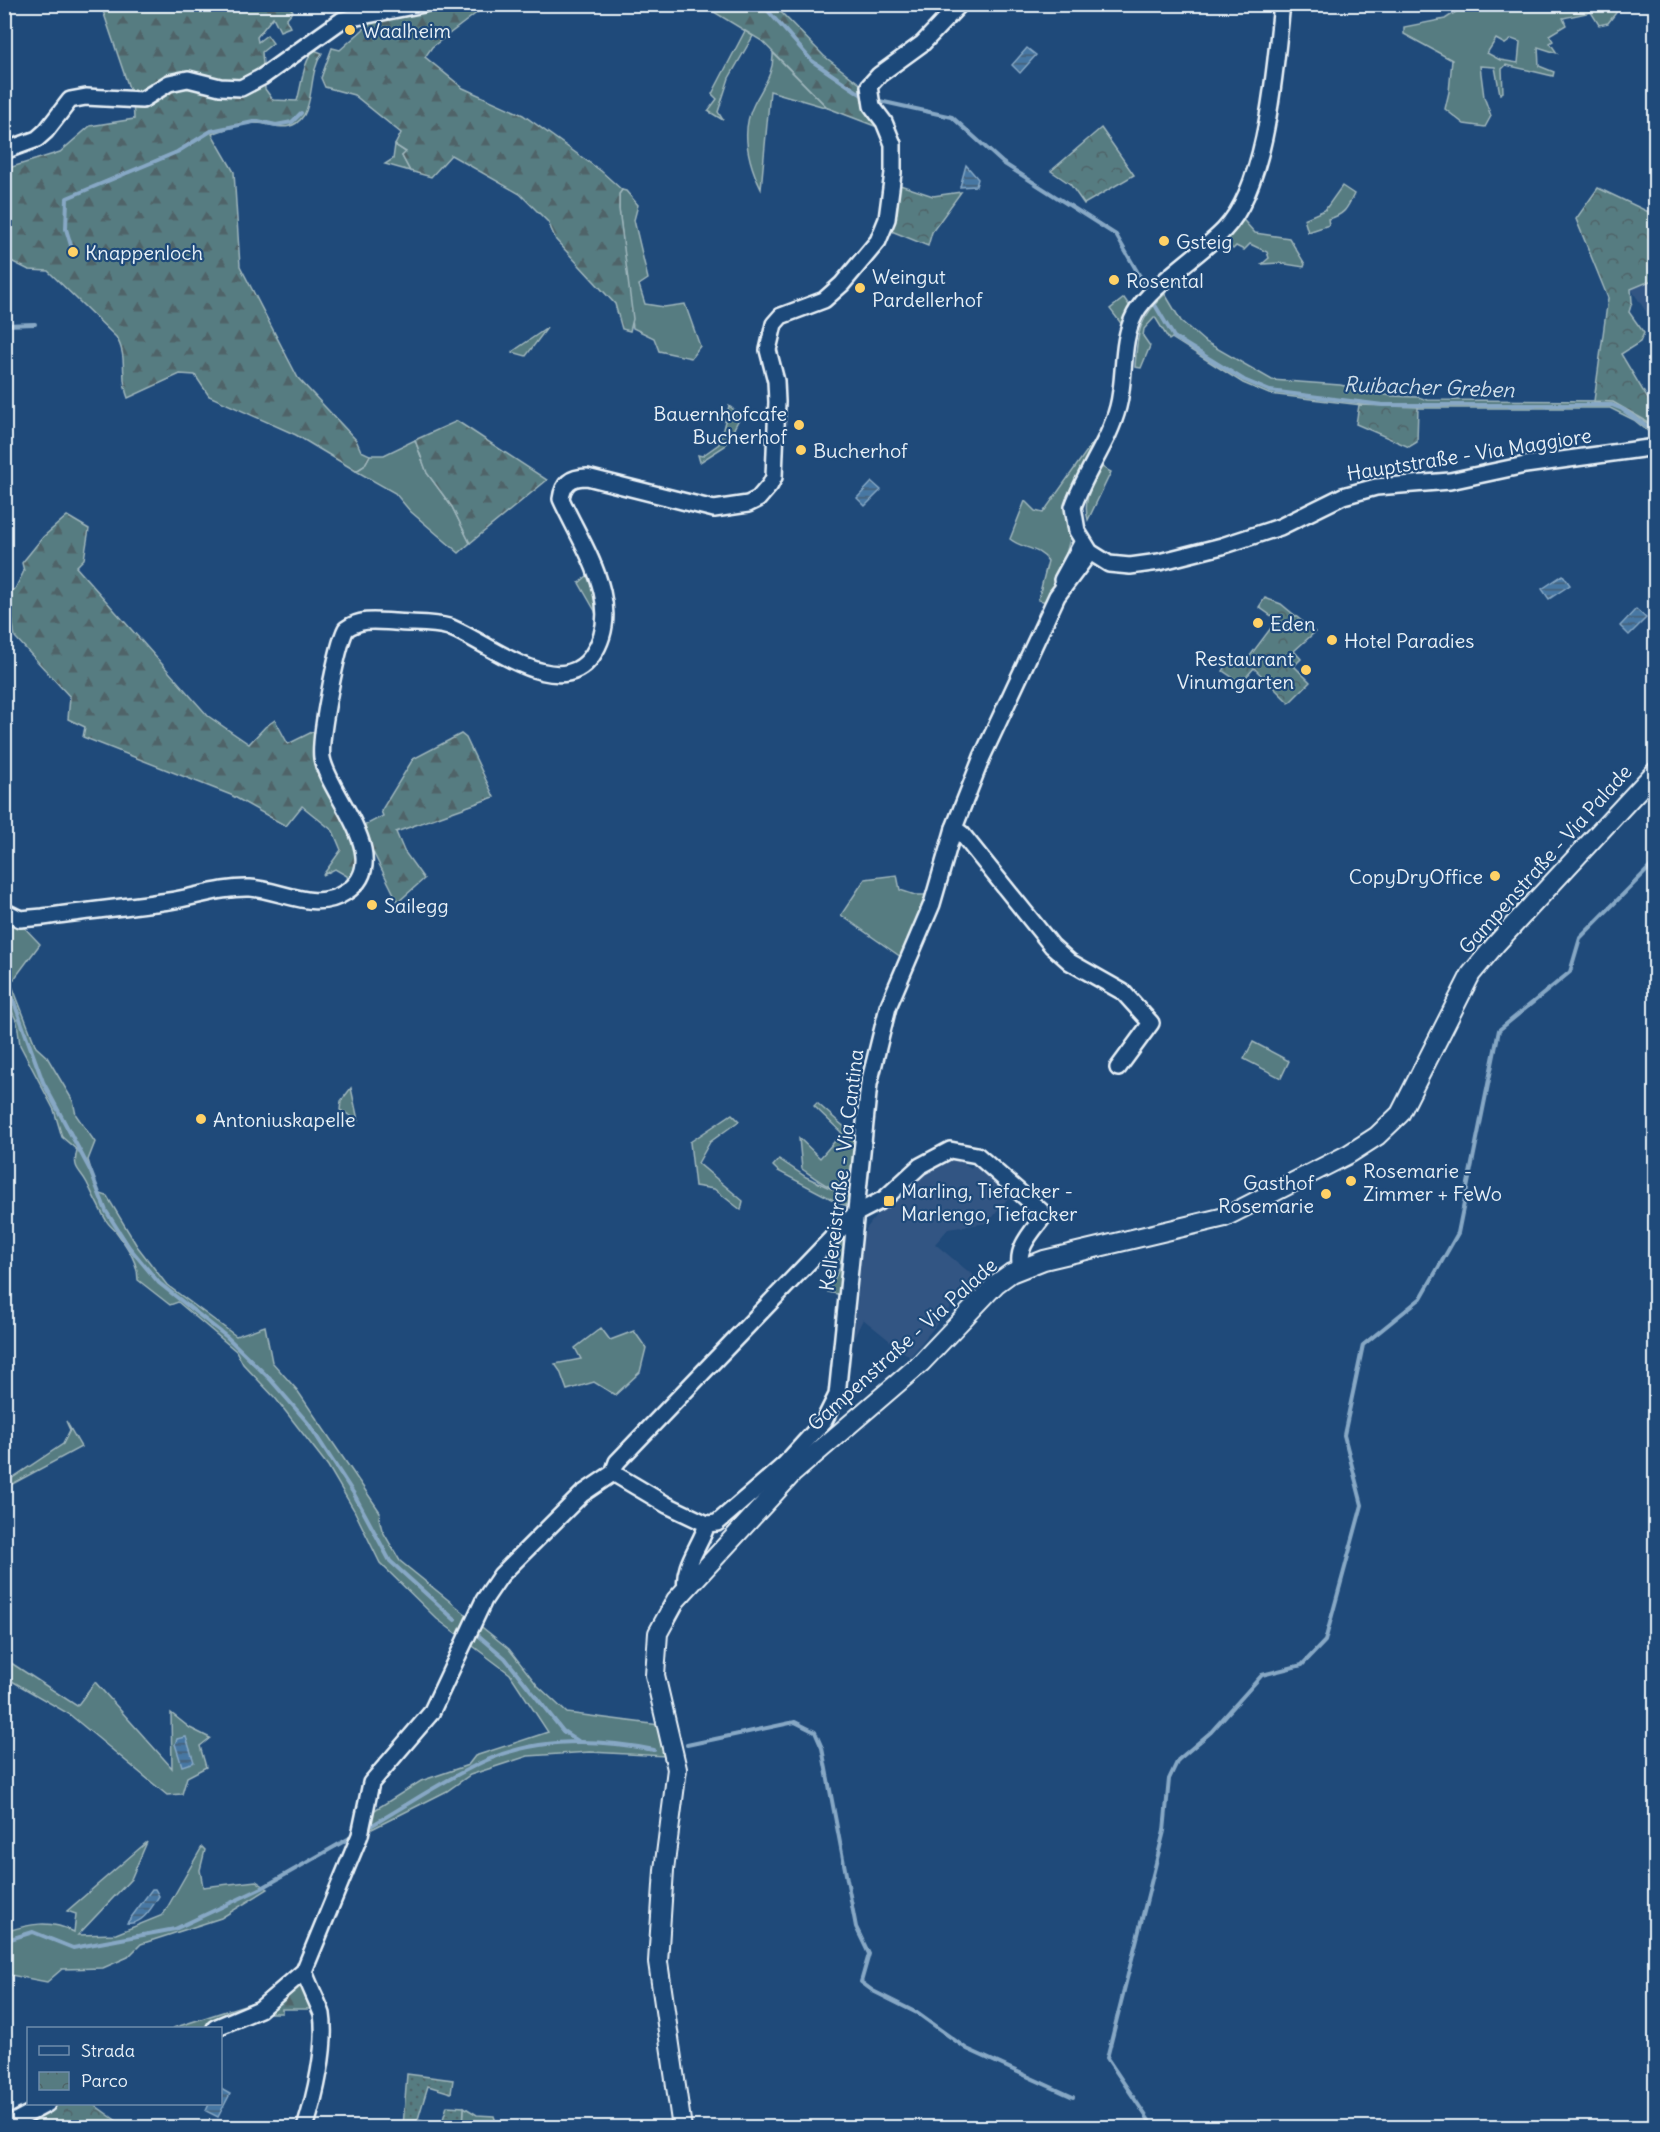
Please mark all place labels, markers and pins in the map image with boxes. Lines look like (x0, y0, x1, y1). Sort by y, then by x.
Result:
place label: Waalheim (362, 18, 451, 43)
marker: Waalheim (343, 23, 357, 37)
place label: Gsteig (1176, 229, 1232, 254)
marker: Gsteig (1157, 234, 1171, 248)
place label: Knappenloch (85, 240, 203, 265)
marker: Knappenloch (66, 245, 80, 259)
place label: Weingut Pardellerhof (872, 264, 983, 312)
place label: Rosental (1126, 268, 1204, 293)
marker: Rosental (1107, 273, 1121, 287)
marker: Weingut Pardellerhof (853, 281, 867, 295)
place label: Bauernhofcafe Bucherhof (653, 401, 787, 449)
marker: Bauernhofcafe Bucherhof (792, 418, 806, 432)
place label: Bucherhof (813, 438, 908, 463)
marker: Bucherhof (794, 443, 808, 457)
place label: Eden (1270, 611, 1315, 636)
marker: Eden (1251, 616, 1265, 630)
place label: Hotel Paradies (1344, 628, 1474, 653)
marker: Hotel Paradies (1325, 633, 1339, 647)
place label: Restaurant Vinumgarten (1177, 646, 1294, 694)
marker: Restaurant Vinumgarten (1299, 663, 1313, 677)
place label: CopyDryOffice (1349, 864, 1483, 889)
marker: CopyDryOffice (1488, 869, 1502, 883)
place label: Sailegg (384, 893, 449, 918)
marker: Sailegg (365, 898, 379, 912)
place label: Antoniuskapelle (213, 1107, 355, 1132)
marker: Antoniuskapelle (194, 1112, 208, 1126)
place label: Rosemarie - Zimmer + FeWo (1363, 1158, 1502, 1206)
place label: Gasthof Rosemarie (1218, 1170, 1314, 1218)
marker: Rosemarie - Zimmer + FeWo (1344, 1174, 1358, 1188)
place label: Marling, Tiefacker - Marlengo, Tiefacker (901, 1178, 1077, 1226)
marker: Gasthof Rosemarie (1319, 1187, 1333, 1201)
marker: Marling, Tiefacker - Marlengo, Tiefacker (882, 1194, 896, 1208)

